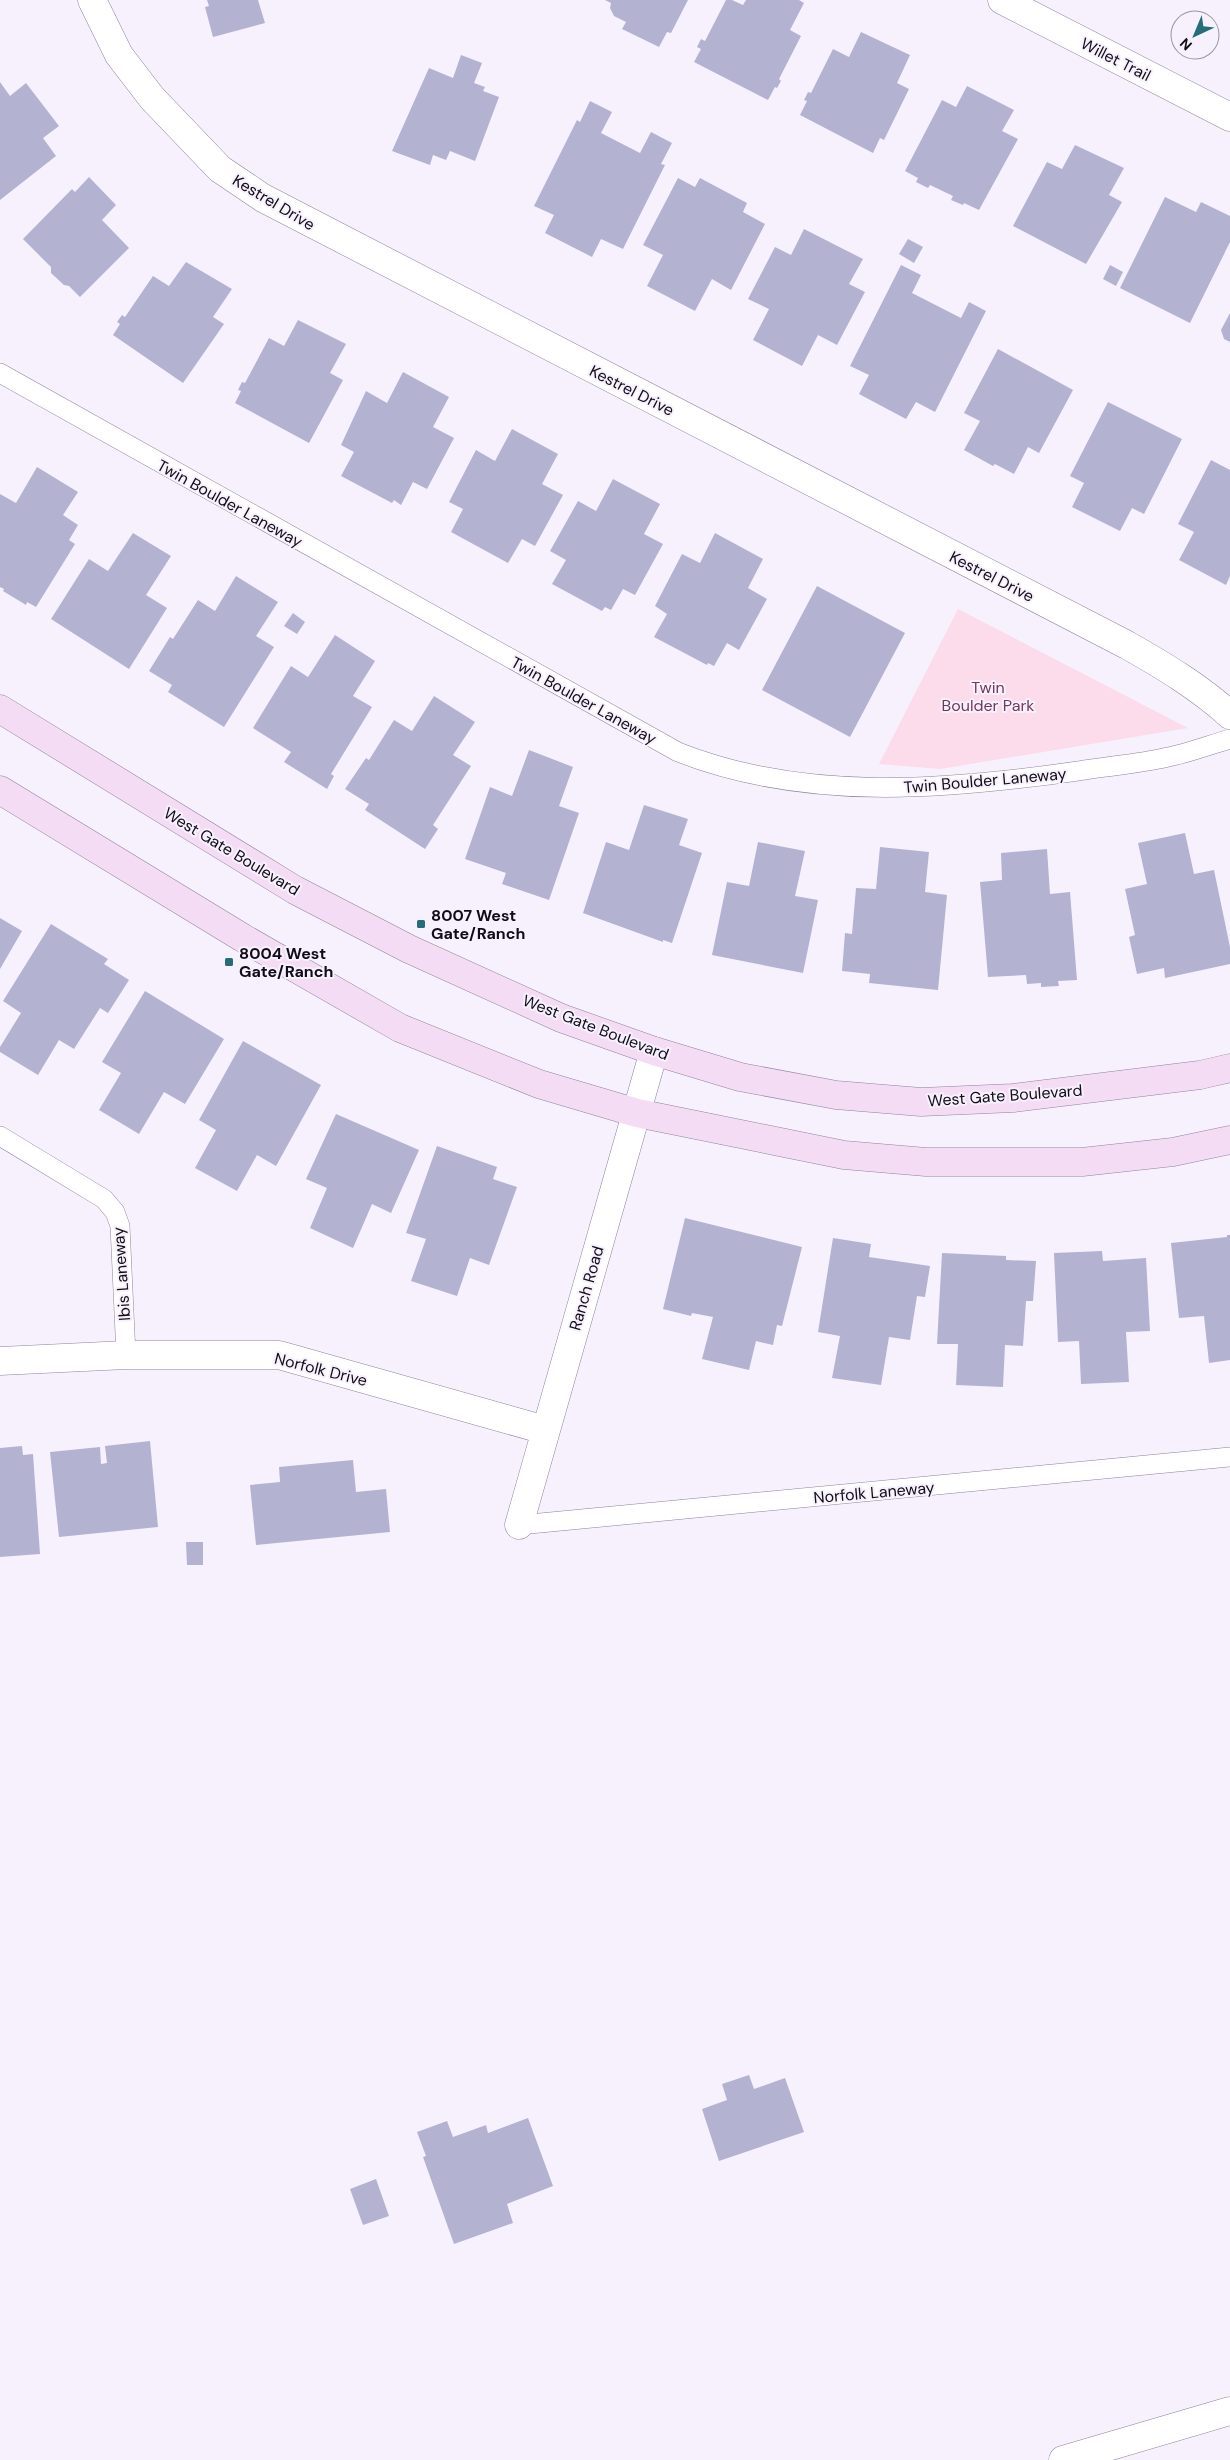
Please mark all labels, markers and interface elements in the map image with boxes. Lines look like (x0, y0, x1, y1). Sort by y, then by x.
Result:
north arrow (1170, 10, 1220, 60)
street label: Willet Trail (1077, 33, 1154, 86)
text: N (1176, 34, 1196, 54)
street label: Kestrel Drive (229, 170, 319, 235)
street label: Kestrel Drive (586, 360, 678, 421)
street label: Twin Boulder Laneway (153, 455, 306, 552)
street label: Kestrel Drive (946, 546, 1038, 607)
street label: Twin Boulder Laneway (507, 652, 660, 749)
park label: Twin Boulder Park (942, 677, 1034, 716)
street label: Twin Boulder Laneway (903, 763, 1067, 798)
street label: West Gate Boulevard (160, 803, 304, 900)
place label: 8007 West Gate/Ranch (431, 905, 525, 944)
marker: 8007 West Gate/Ranch (415, 918, 427, 930)
place label: 8004 West Gate/Ranch (239, 943, 333, 982)
marker: 8004 West Gate/Ranch (223, 956, 235, 968)
street label: West Gate Boulevard (520, 990, 672, 1065)
street label: West Gate Boulevard (927, 1080, 1083, 1111)
street label: Ibis Laneway (108, 1226, 135, 1322)
street label: Ranch Road (564, 1243, 609, 1333)
street label: Norfolk Drive (272, 1348, 369, 1391)
street label: Norfolk Laneway (813, 1477, 935, 1508)

